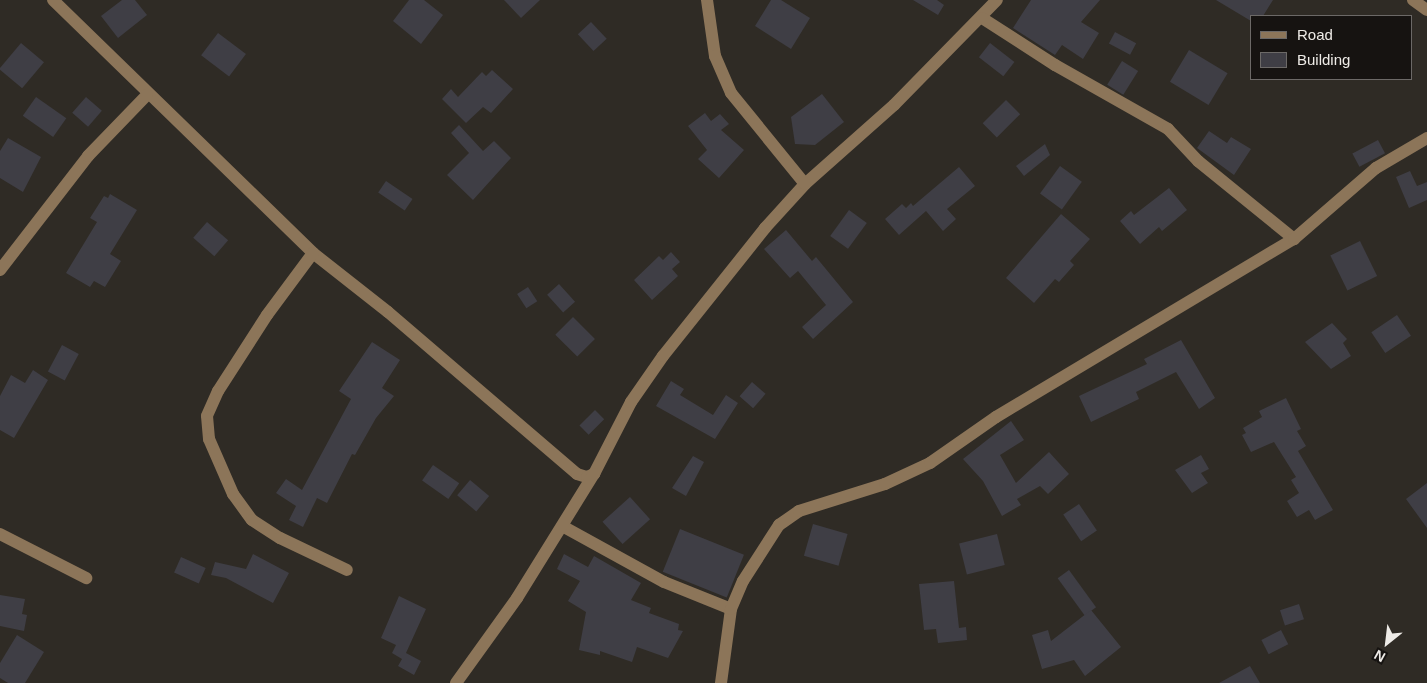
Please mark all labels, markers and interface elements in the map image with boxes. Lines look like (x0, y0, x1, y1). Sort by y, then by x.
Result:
legend (1250, 15, 1412, 80)
text: Road (1297, 26, 1333, 43)
text: Building (1297, 51, 1350, 68)
north arrow (1362, 618, 1412, 668)
text: N (1371, 647, 1388, 666)

